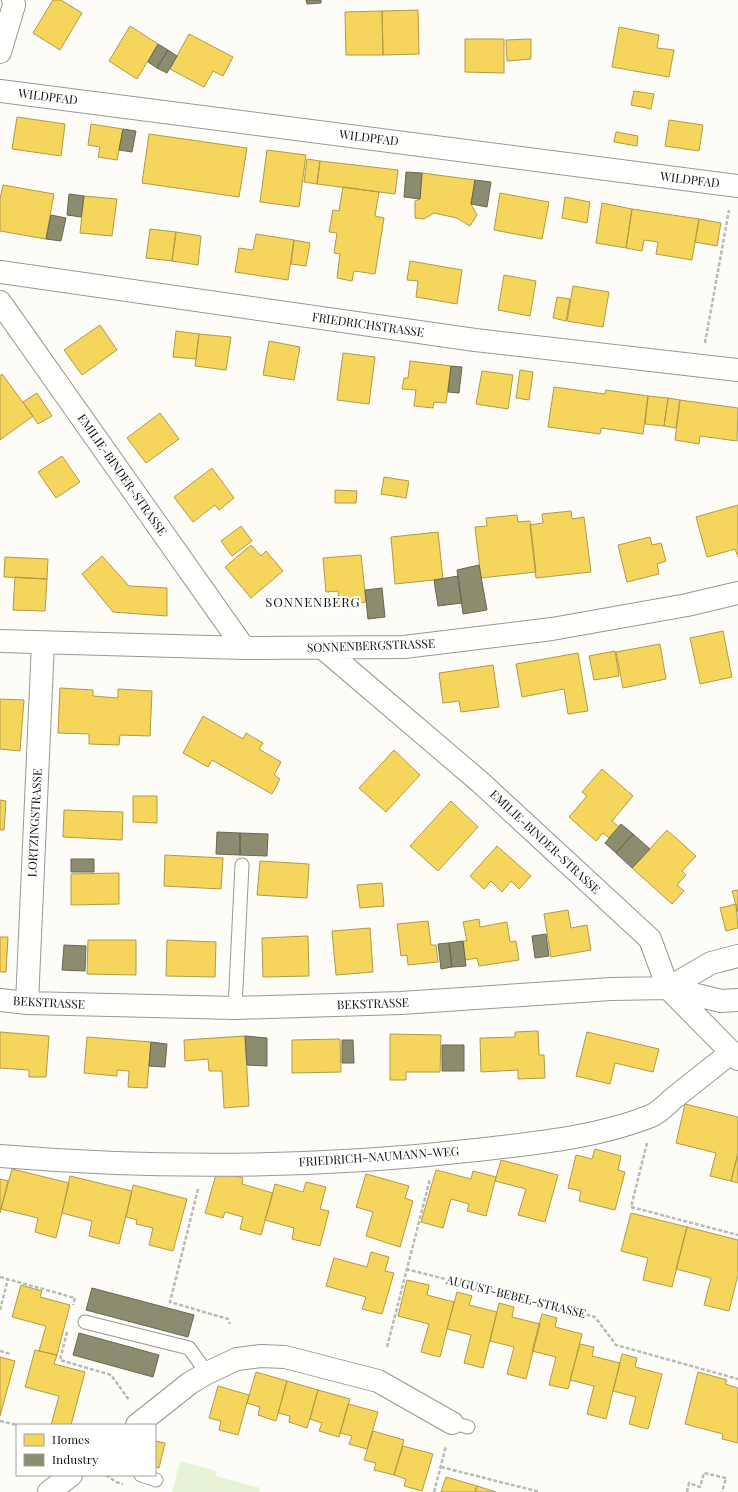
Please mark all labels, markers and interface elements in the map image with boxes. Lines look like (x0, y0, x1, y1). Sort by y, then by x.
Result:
street label: WILDPFAD (16, 84, 79, 108)
street label: WILDPFAD (337, 125, 400, 149)
street label: WILDPFAD (658, 167, 721, 191)
street label: FRIEDRICHSTRASSE (311, 308, 425, 340)
street label: EMILIE-BINDER-STRASSE (75, 410, 171, 539)
district label: SONNENBERG (265, 593, 361, 610)
street label: SONNENBERGSTRASSE (306, 635, 435, 655)
street label: LORTZINGSTRASSE (23, 768, 45, 878)
street label: EMILIE-BINDER-STRASSE (487, 786, 604, 897)
street label: BEKSTRASSE (13, 992, 85, 1012)
street label: BEKSTRASSE (337, 994, 409, 1012)
street label: FRIEDRICH-NAUMANN-WEG (298, 1142, 460, 1170)
street label: AUGUST-BEBEL-STRASSE (444, 1271, 588, 1321)
legend (16, 1424, 156, 1476)
text: Homes (52, 1431, 90, 1447)
text: Industry (52, 1451, 98, 1467)

